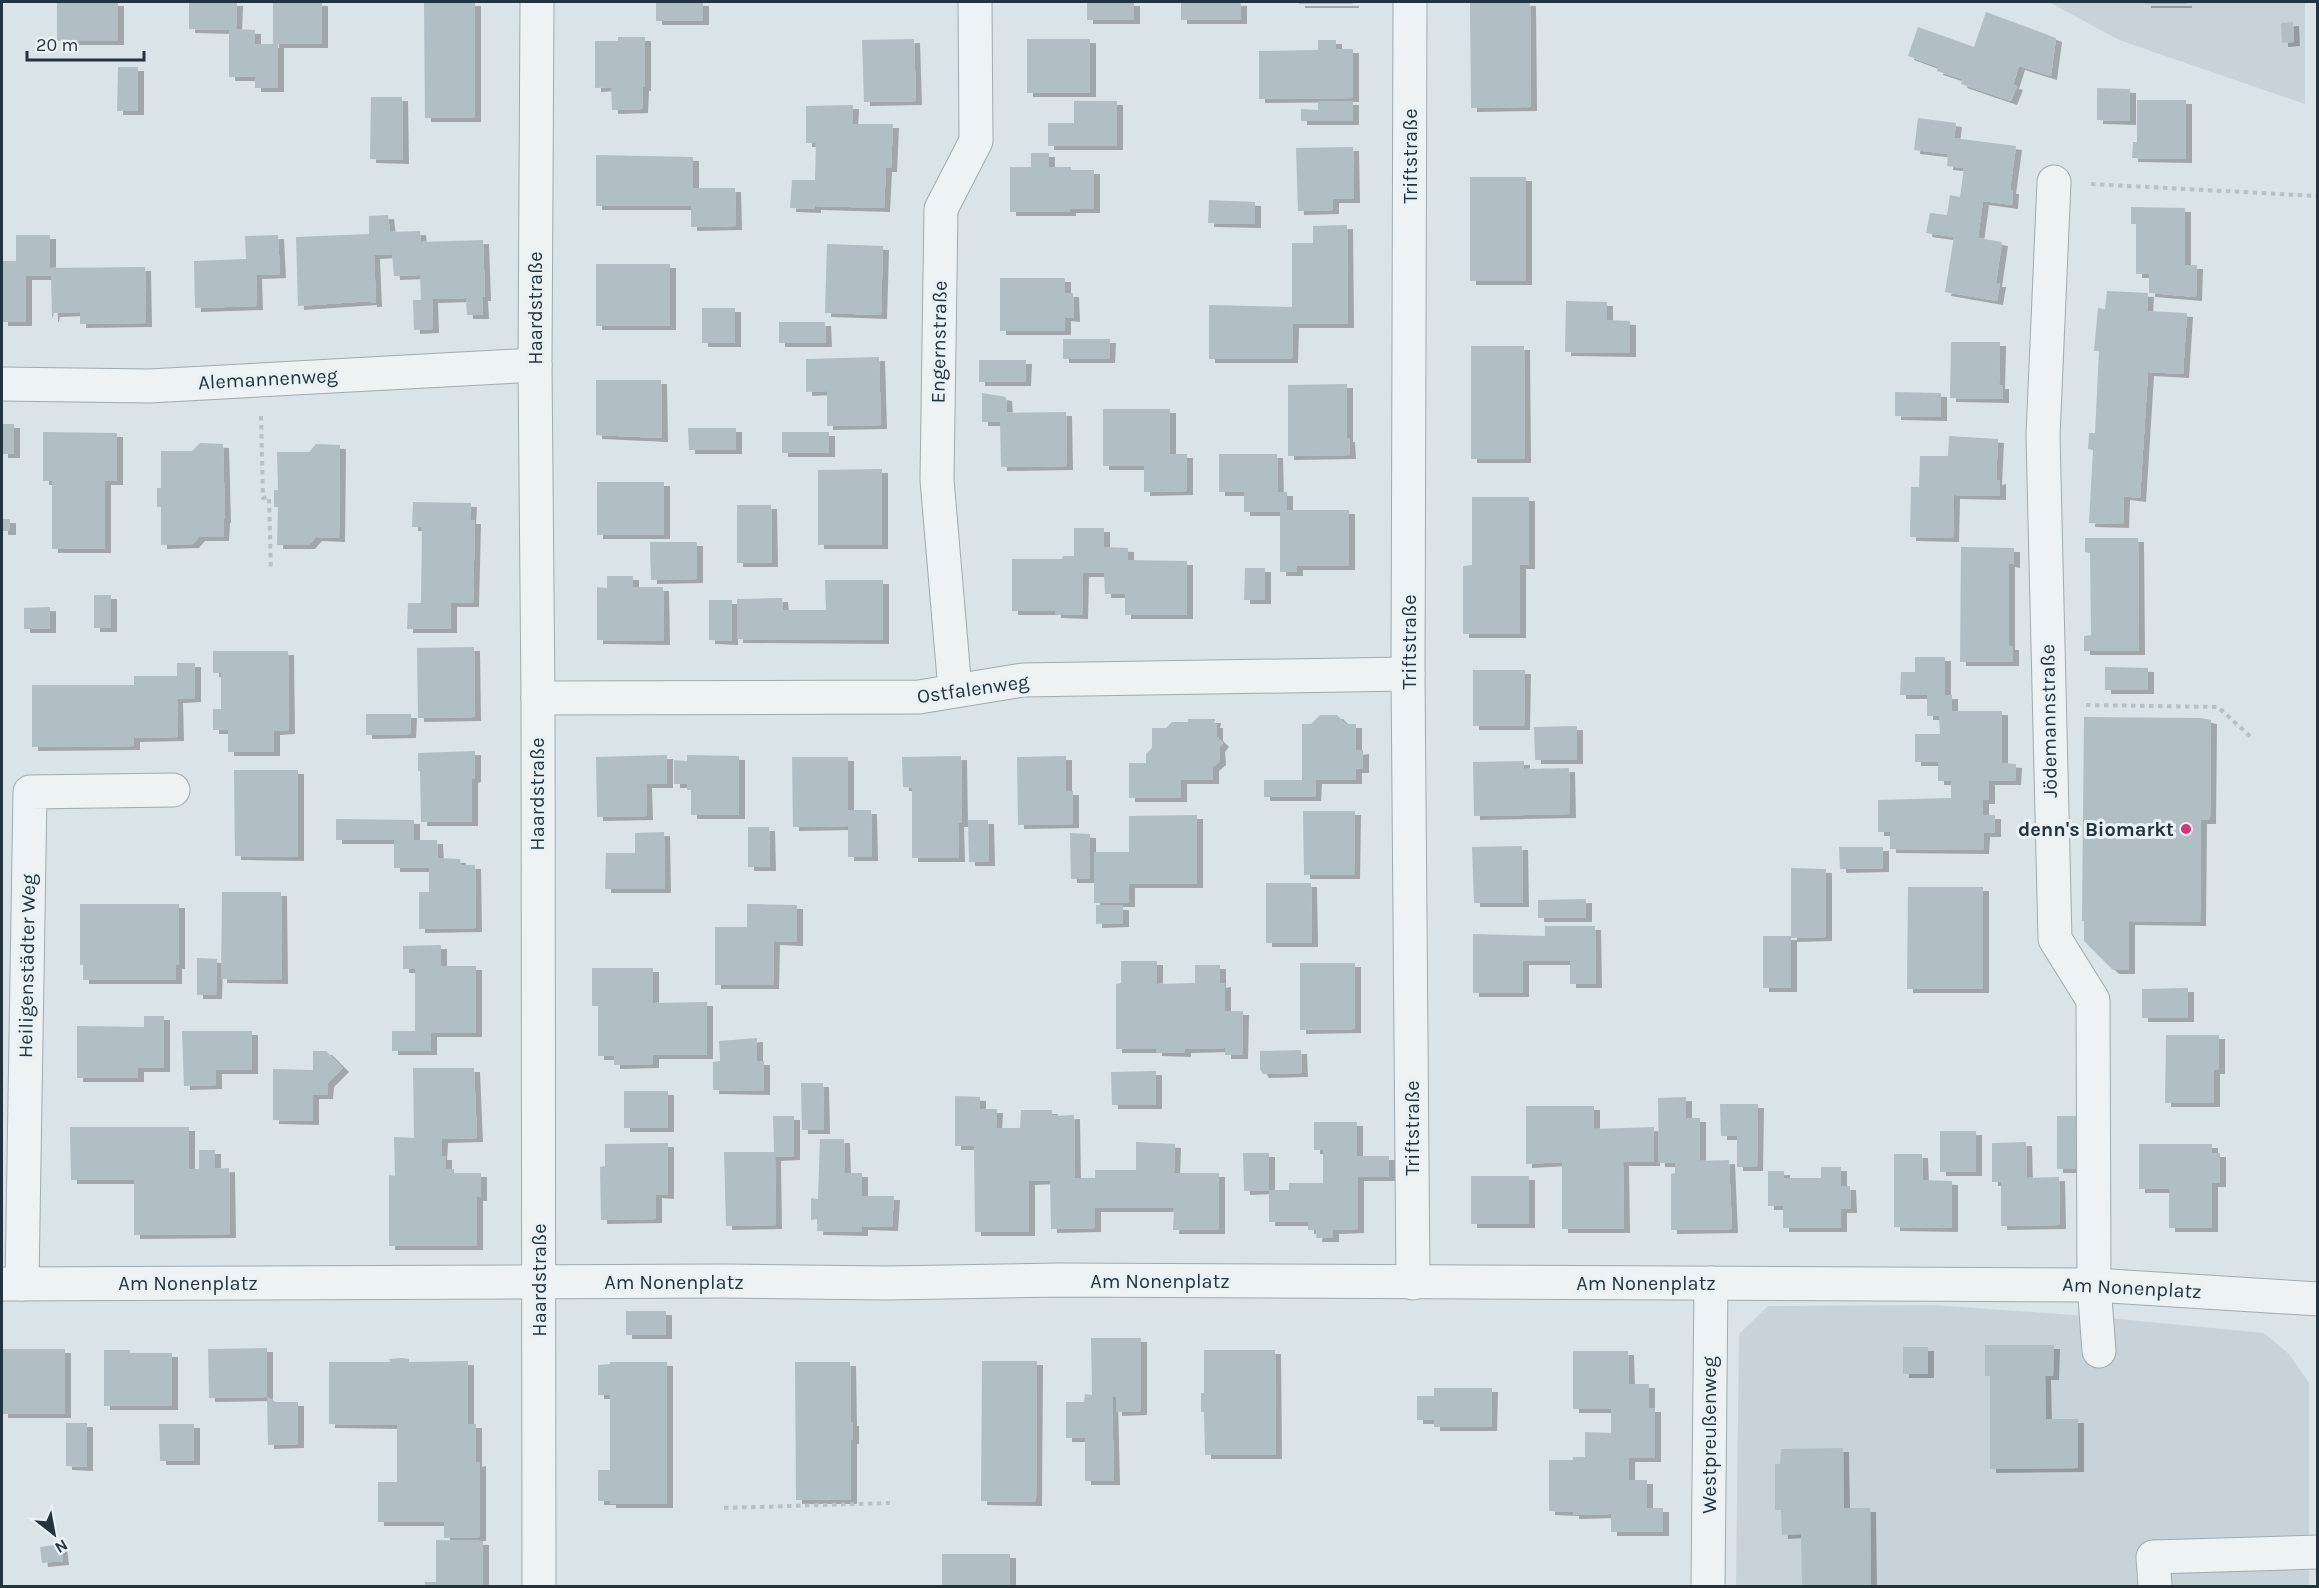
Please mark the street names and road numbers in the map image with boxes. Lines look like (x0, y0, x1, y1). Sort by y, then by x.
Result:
street label: Triftstraße (1399, 109, 1422, 203)
street label: Haardstraße (524, 251, 547, 365)
street label: Engernstraße (926, 280, 952, 404)
street label: Alemannenweg (198, 364, 338, 394)
street label: Triftstraße (1398, 595, 1421, 689)
street label: Jödemannstraße (2036, 644, 2062, 798)
street label: Ostfalenweg (916, 670, 1030, 708)
street label: Haardstraße (526, 737, 549, 851)
street label: Heiligenstädter Weg (14, 874, 40, 1058)
street label: Triftstraße (1401, 1081, 1424, 1175)
street label: Haardstraße (528, 1223, 551, 1337)
street label: Am Nonenplatz (1090, 1270, 1230, 1293)
street label: Am Nonenplatz (604, 1271, 744, 1294)
street label: Am Nonenplatz (118, 1272, 258, 1295)
street label: Am Nonenplatz (1576, 1272, 1716, 1295)
street label: Am Nonenplatz (2062, 1273, 2202, 1303)
street label: Westpreußenweg (1698, 1356, 1721, 1514)

